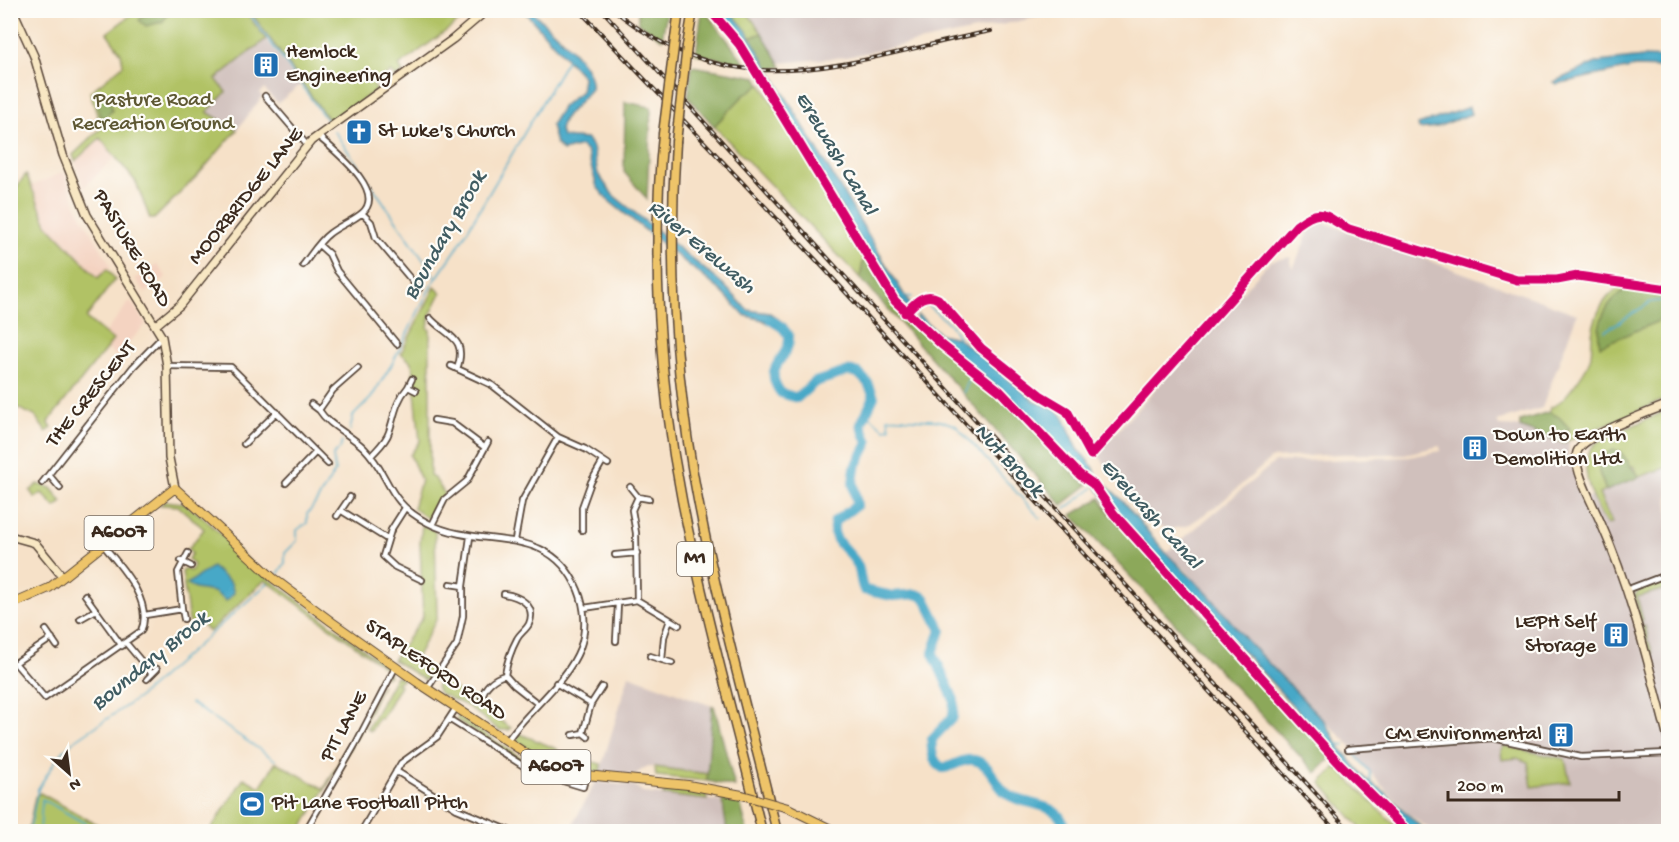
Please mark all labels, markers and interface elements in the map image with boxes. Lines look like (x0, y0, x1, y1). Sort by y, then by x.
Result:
place label: Hemlock Engineering (286, 41, 391, 90)
building icon: Hemlock Engineering (251, 50, 281, 80)
water label: Erewash Canal (788, 88, 883, 221)
park label: Pasture Road Recreation Ground (72, 89, 235, 138)
church icon: St Luke's Church (344, 117, 374, 147)
place label: St Luke's Church (378, 120, 515, 145)
street label: MOORBRIDGE LANE (184, 123, 311, 271)
water label: Boundary Brook (399, 165, 494, 305)
street label: PASTURE ROAD (86, 185, 176, 313)
water label: River Erewash (642, 195, 760, 301)
street label: THE CRESCENT (41, 336, 143, 454)
water label: Nut Brook (968, 419, 1050, 505)
place label: Down to Earth Demolition Ltd (1492, 424, 1626, 473)
building icon: Down to Earth Demolition Ltd (1460, 433, 1490, 463)
water label: Erewash Canal (1094, 455, 1207, 576)
road number: A6007 (84, 516, 154, 550)
road number: M1 (677, 542, 713, 576)
water label: Boundary Brook (87, 605, 217, 717)
place label: LEPH Self Storage (1515, 611, 1598, 660)
street label: STAPLEFORD ROAD (359, 614, 511, 728)
building icon: LEPH Self Storage (1601, 620, 1631, 650)
street label: PIT LANE (315, 687, 375, 767)
building icon: CM Environmental (1546, 720, 1576, 750)
place label: CM Environmental (1385, 723, 1542, 748)
north arrow (39, 743, 99, 803)
road number: A6007 (522, 750, 590, 784)
scale bar (1448, 764, 1619, 802)
text: N (65, 772, 83, 794)
text: 200 m (1457, 777, 1504, 798)
sports icon: Pit Lane Football Pitch (237, 789, 267, 819)
place label: Pit Lane Football Pitch (271, 792, 468, 817)

